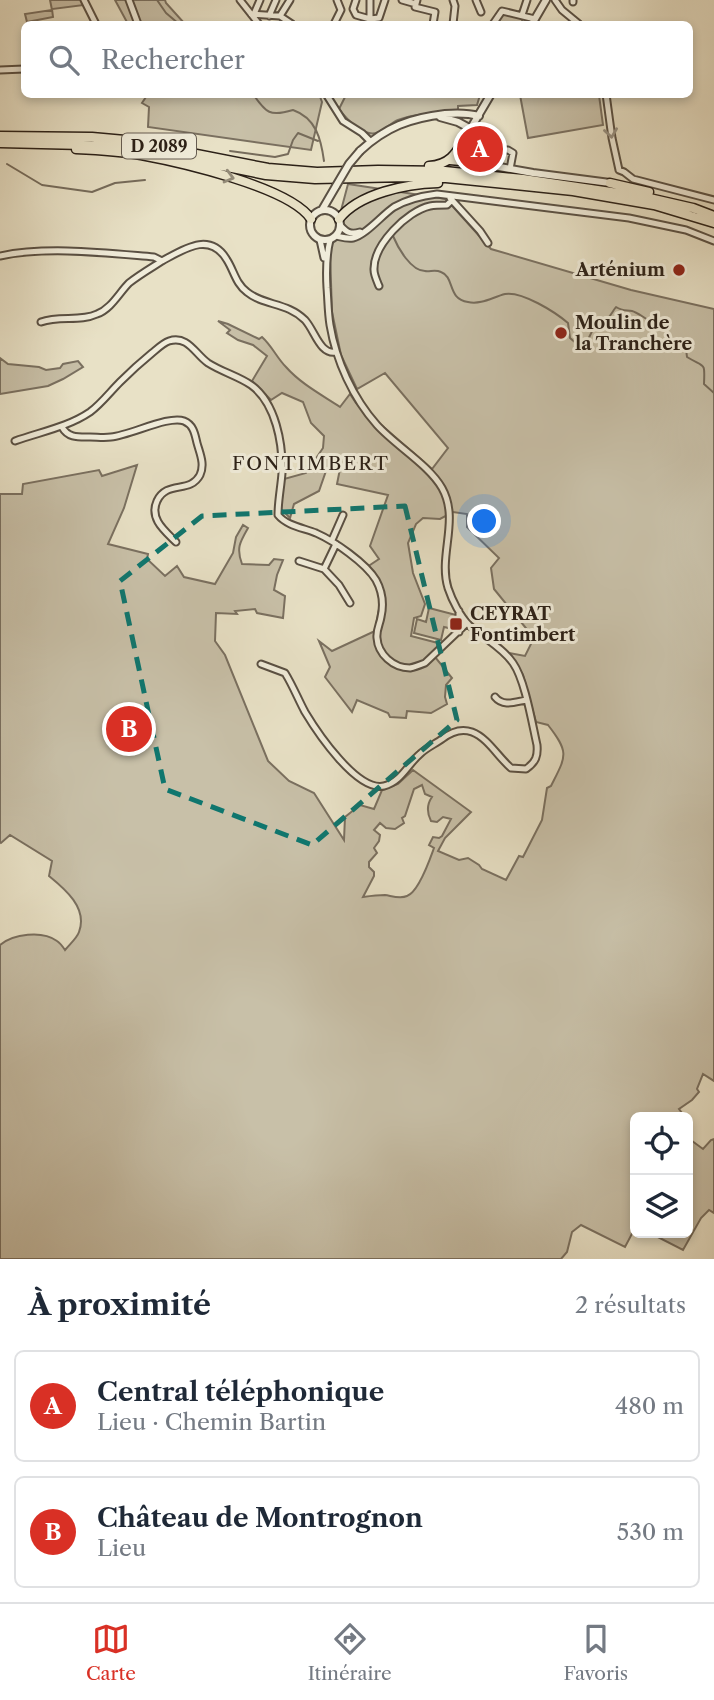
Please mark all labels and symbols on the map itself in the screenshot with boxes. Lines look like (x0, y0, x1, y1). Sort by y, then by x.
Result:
pin: A (457, 123, 503, 175)
one-way arrow (603, 127, 618, 138)
road number: D 2089 (122, 134, 196, 158)
one-way arrow (223, 169, 235, 183)
place label: Arténium (575, 259, 665, 281)
marker: Arténium (671, 262, 687, 278)
place label: Moulin de la Tranchère (575, 312, 693, 355)
marker: Moulin de la Tranchère (553, 325, 569, 341)
district label: FONTIMBERT (232, 452, 390, 475)
your location (467, 504, 501, 538)
place label: CEYRAT Fontimbert (470, 603, 576, 646)
marker: CEYRAT Fontimbert (448, 616, 464, 632)
pin: B (106, 703, 152, 755)

